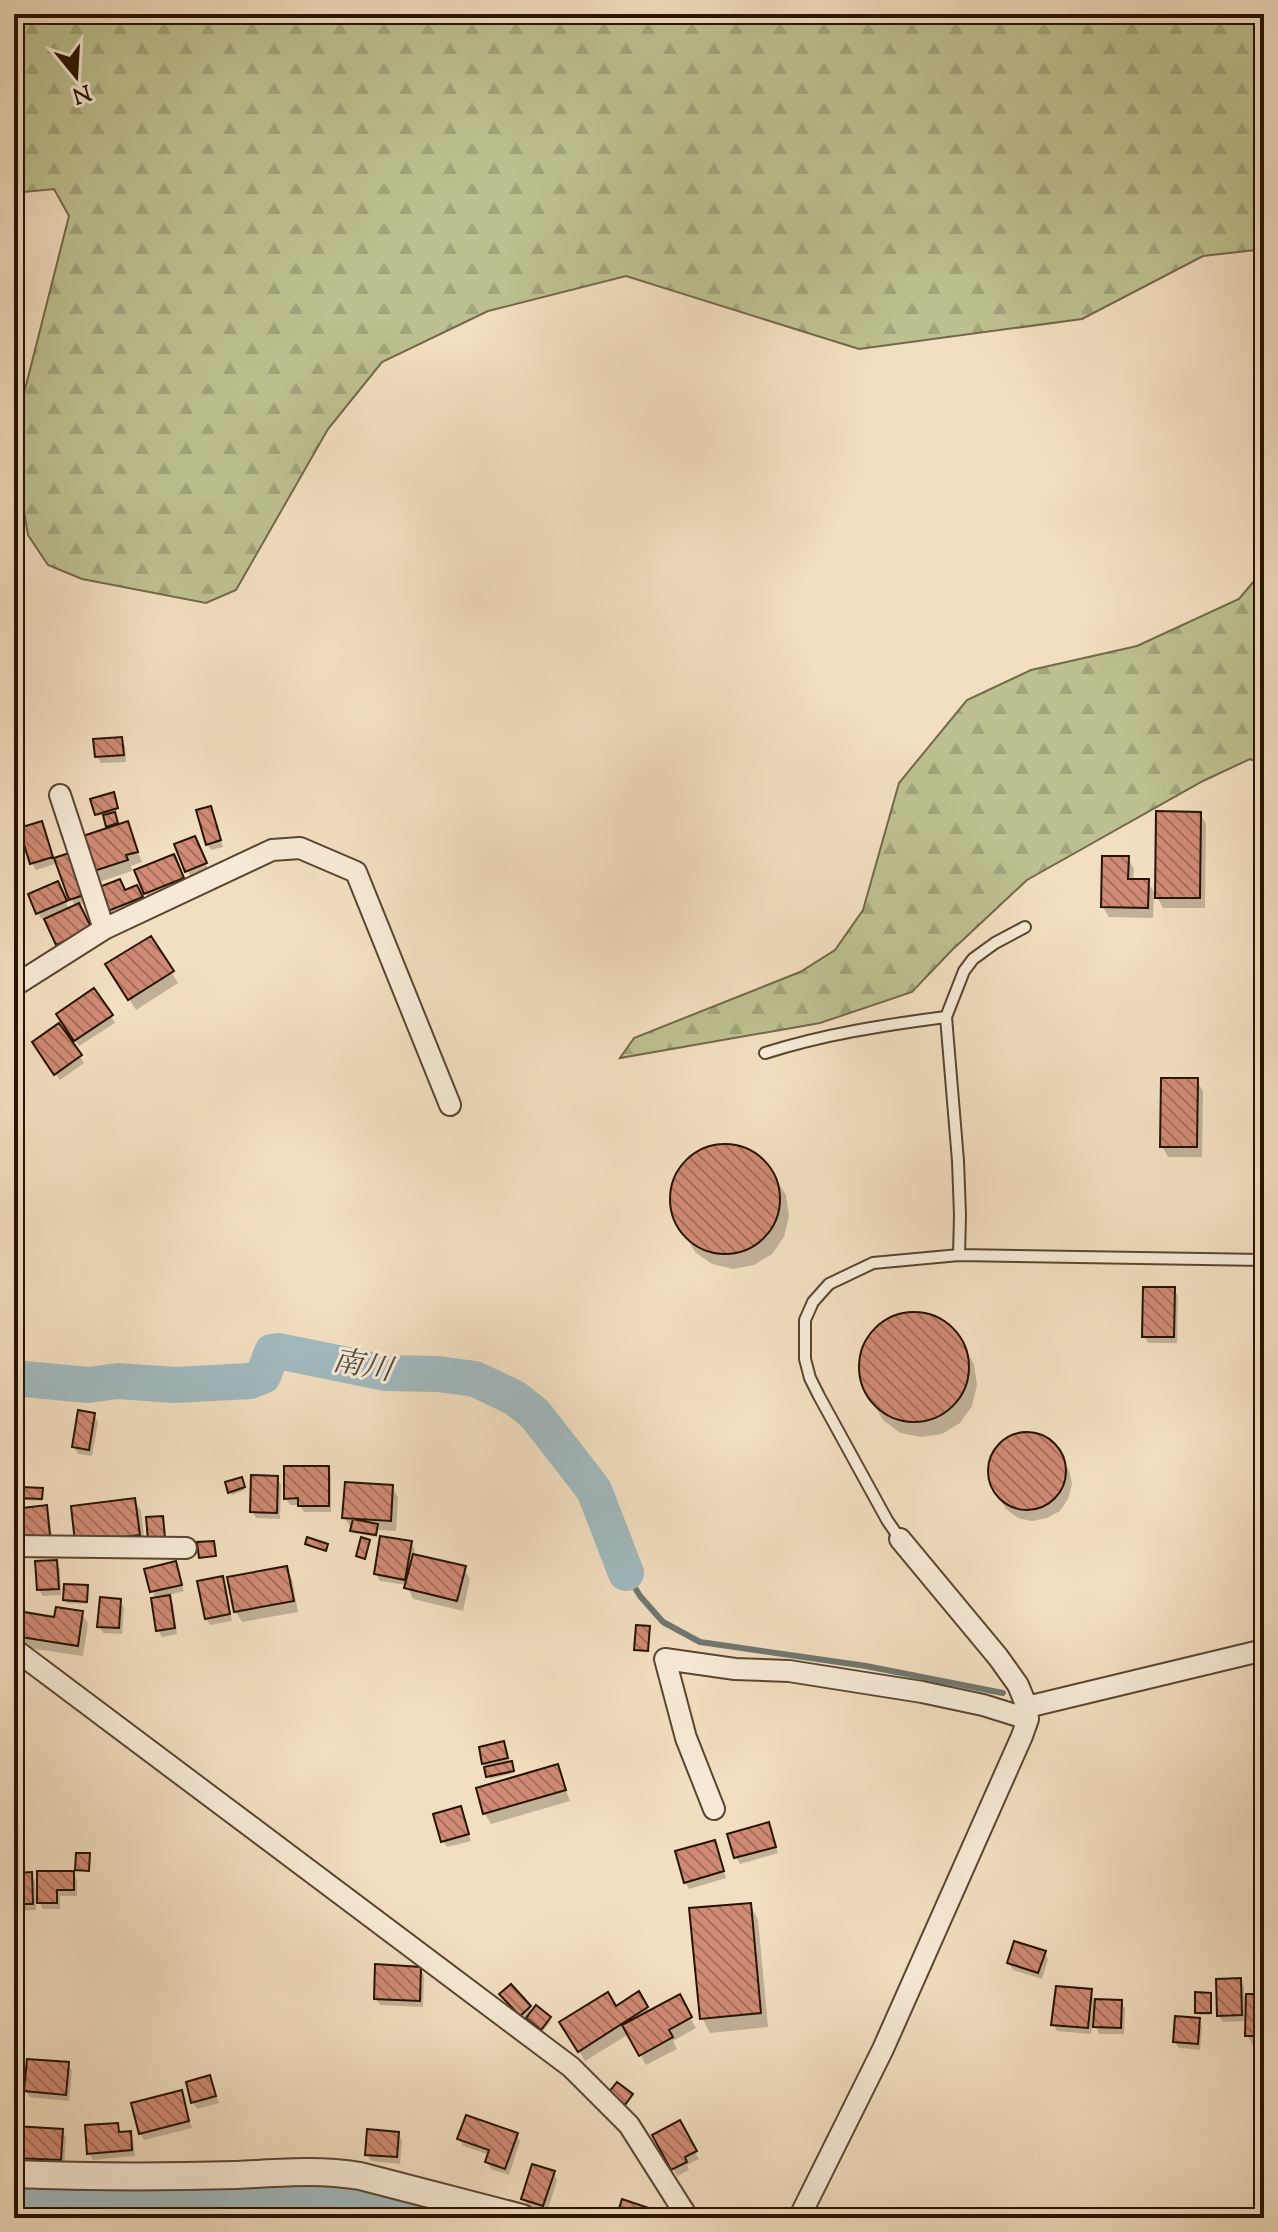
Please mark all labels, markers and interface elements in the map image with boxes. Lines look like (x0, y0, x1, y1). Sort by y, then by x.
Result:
north arrow (36, 36, 116, 116)
text: N (68, 74, 95, 110)
water label: 南川 (329, 1341, 398, 1394)

